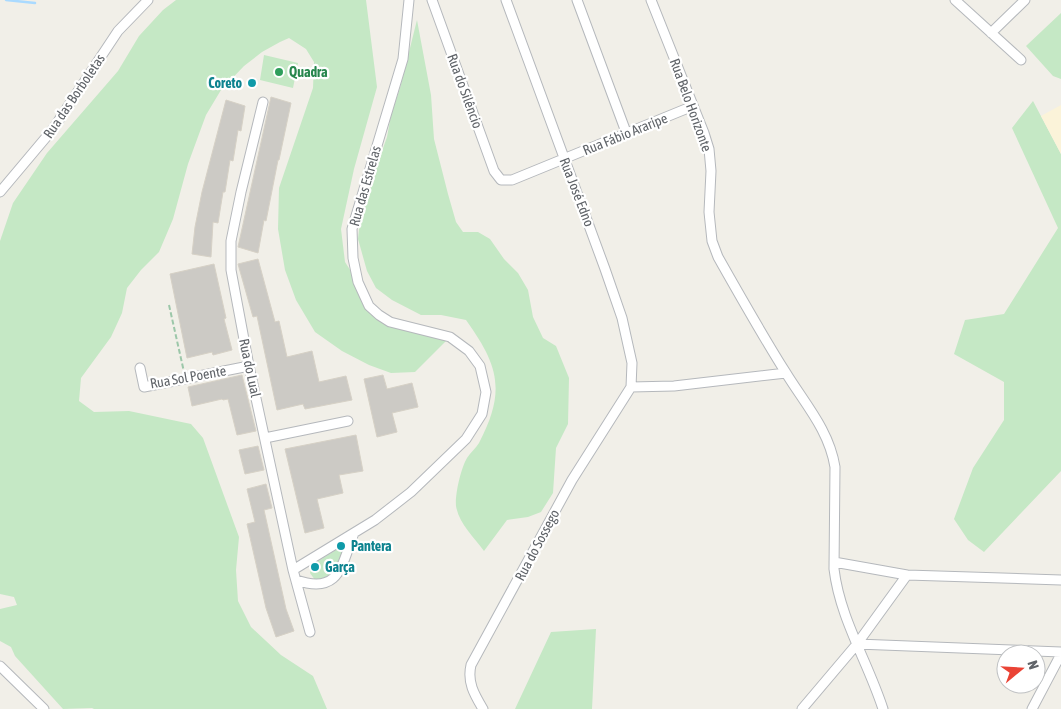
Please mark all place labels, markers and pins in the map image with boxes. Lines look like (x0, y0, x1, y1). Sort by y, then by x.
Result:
place label: Quadra (289, 64, 328, 80)
marker: Quadra (273, 66, 285, 78)
place label: Coreto (208, 75, 242, 91)
marker: Coreto (246, 77, 258, 89)
place label: Pantera (351, 538, 392, 554)
marker: Pantera (335, 540, 347, 552)
place label: Garça (325, 559, 355, 575)
marker: Garça (309, 561, 321, 573)

